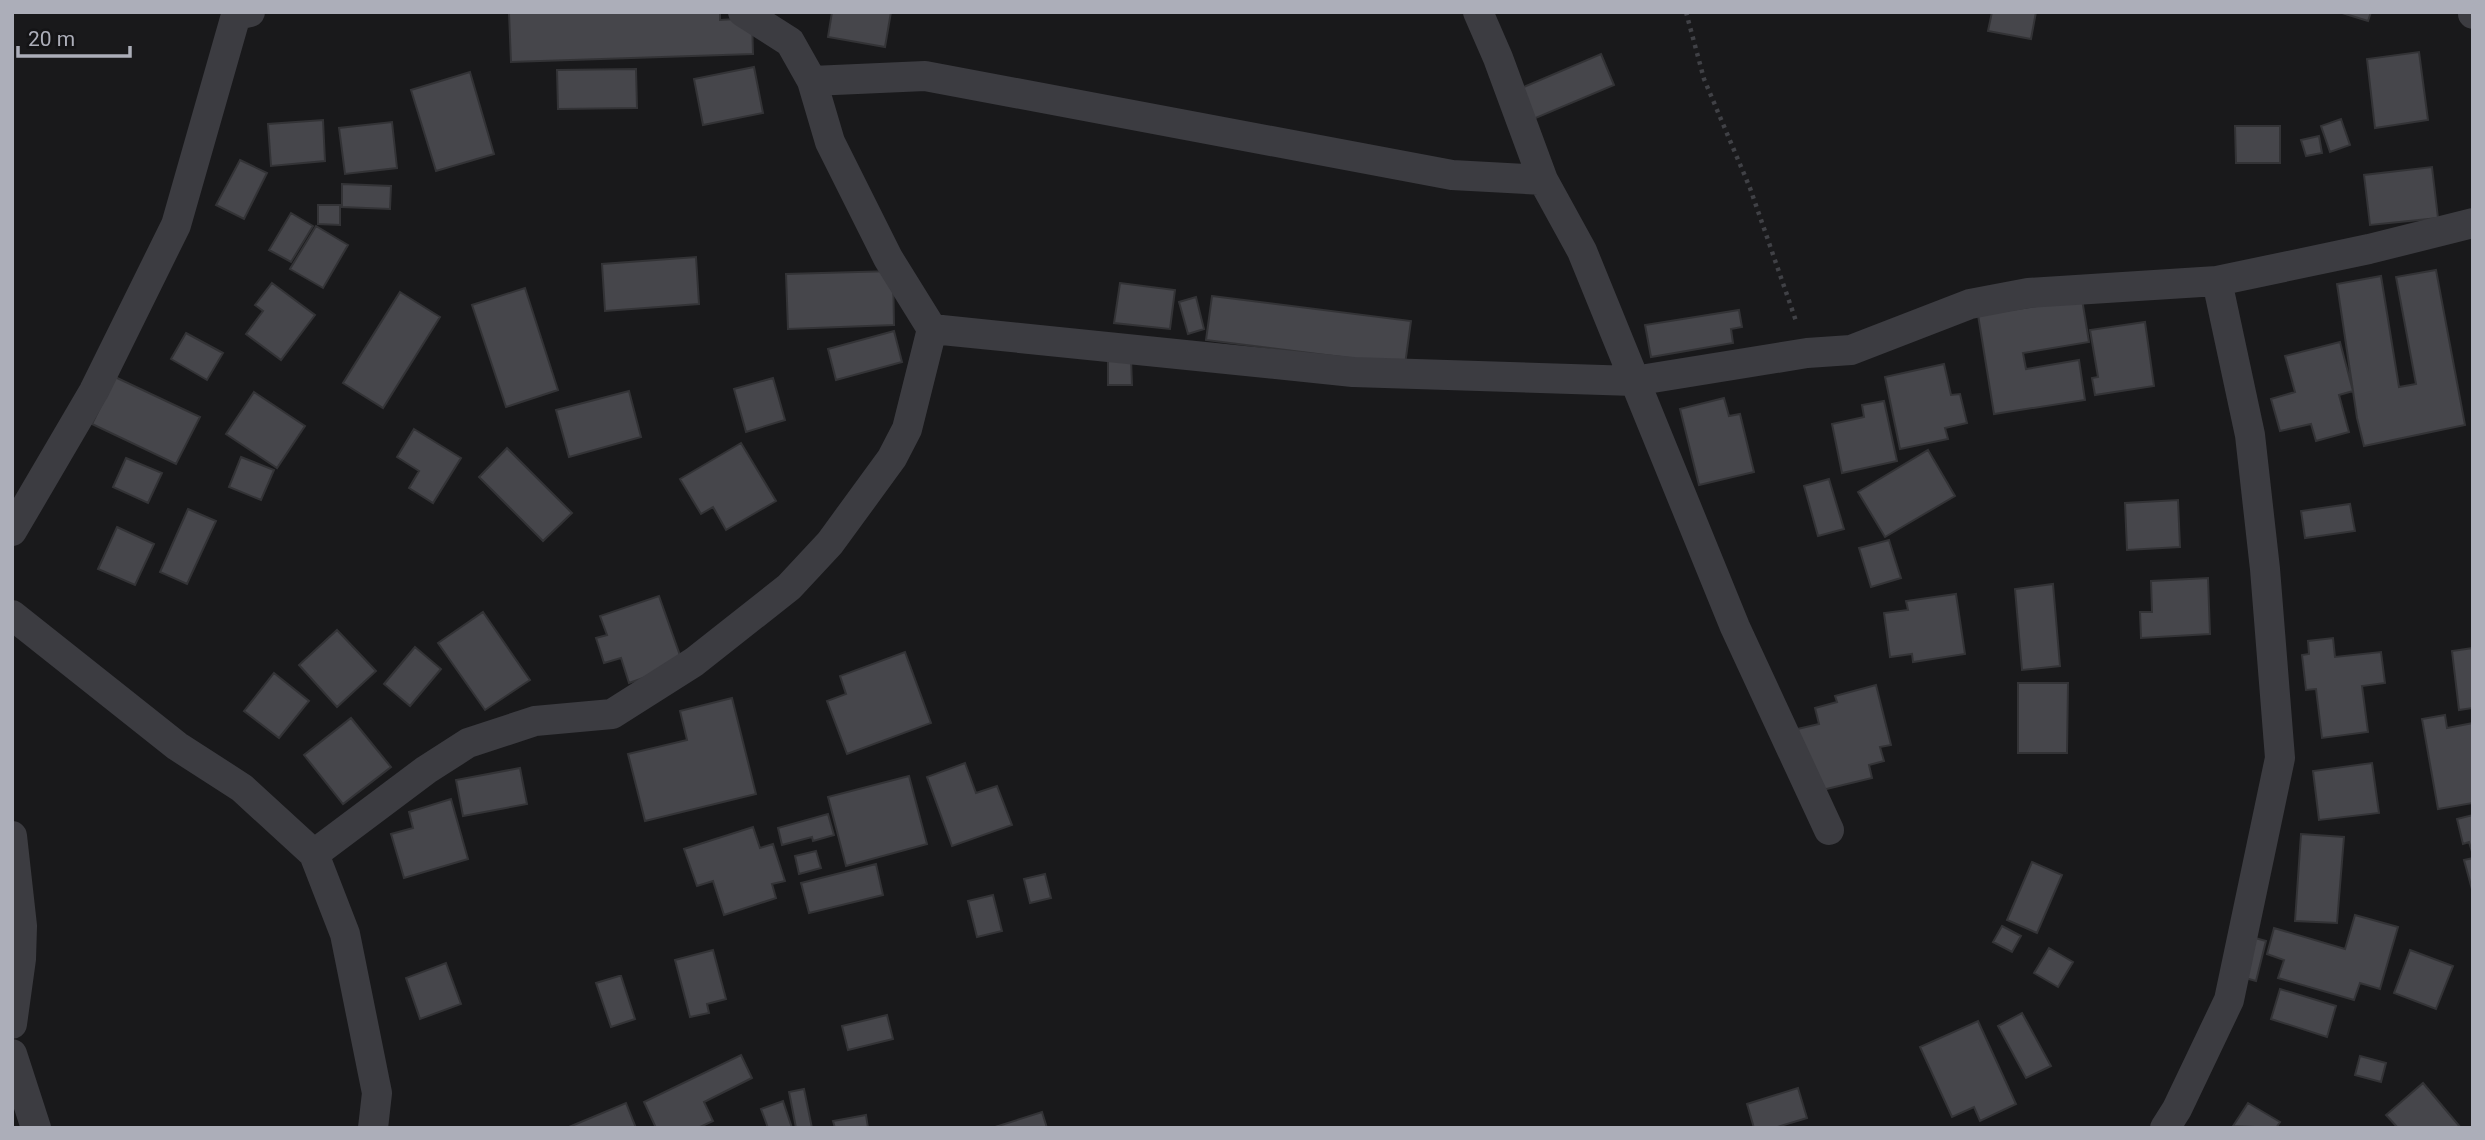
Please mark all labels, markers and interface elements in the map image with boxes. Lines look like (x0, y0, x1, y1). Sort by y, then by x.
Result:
scale bar (18, 14, 130, 58)
text: 20 m (28, 27, 75, 51)

